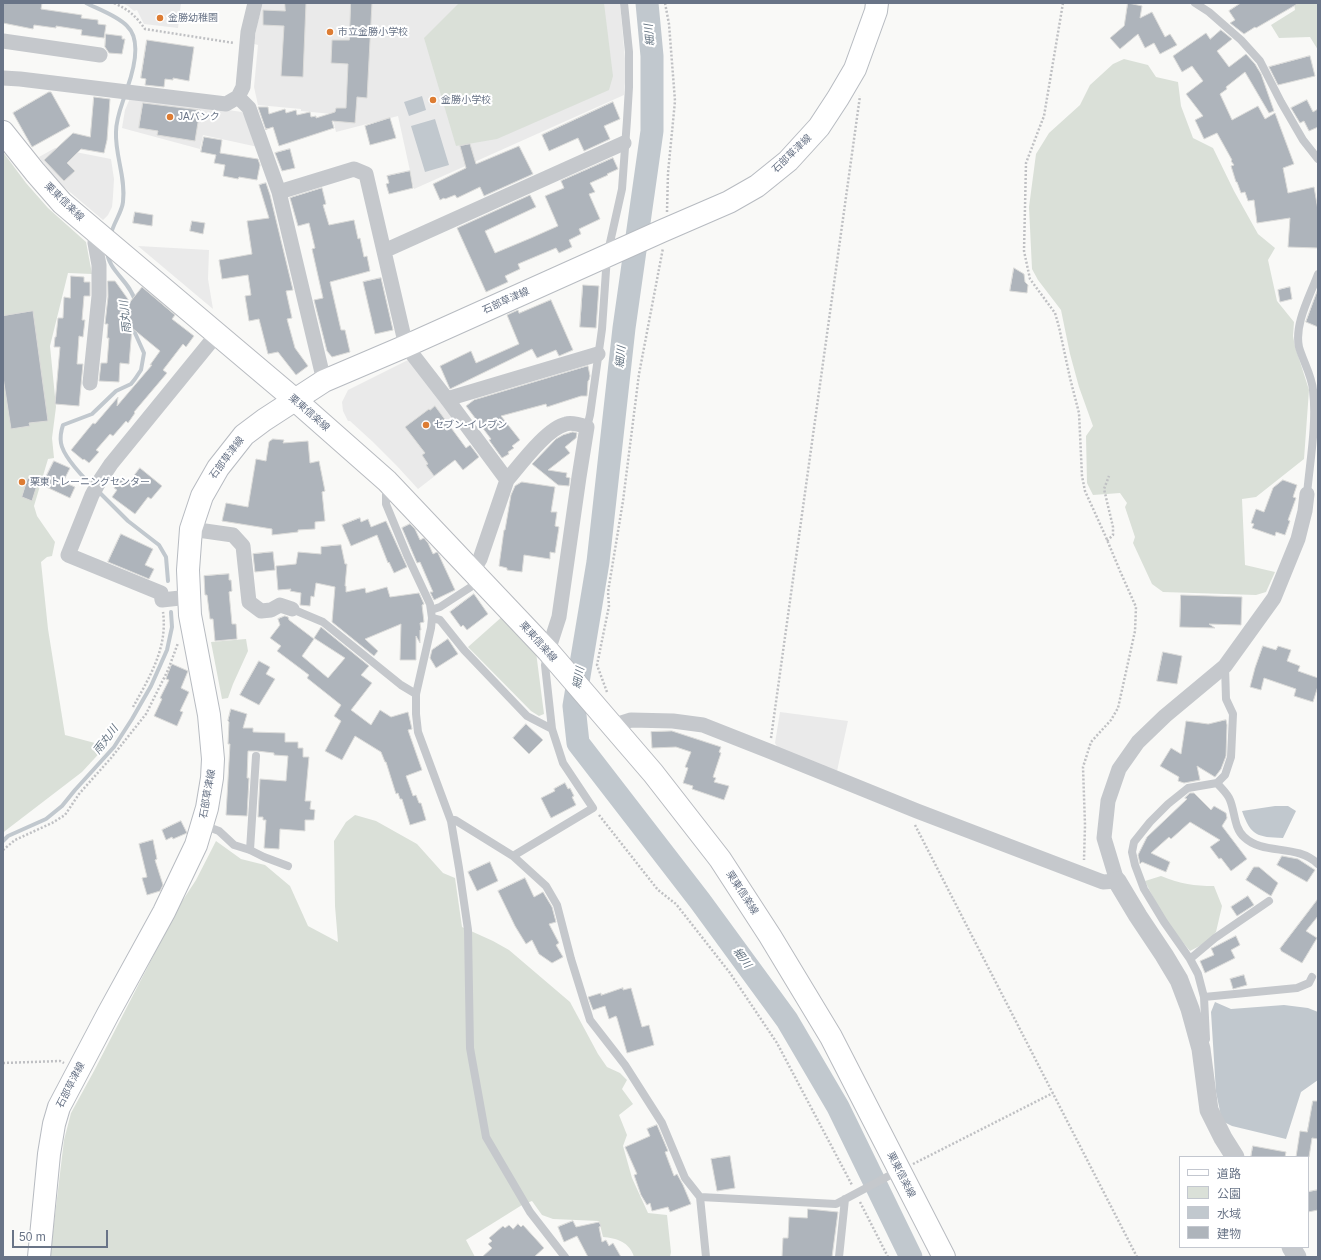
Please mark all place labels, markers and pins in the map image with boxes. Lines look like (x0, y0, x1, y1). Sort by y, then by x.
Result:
place label: 金勝幼稚園 (168, 12, 218, 24)
marker: 金勝幼稚園 (155, 13, 165, 23)
place label: 市立金勝小学校 (338, 26, 408, 38)
marker: 市立金勝小学校 (325, 27, 335, 37)
place label: 金勝小学校 (441, 94, 491, 106)
marker: 金勝小学校 (428, 95, 438, 105)
place label: JAバンク (178, 111, 220, 123)
marker: JAバンク (165, 112, 175, 122)
place label: セブン-イレブン (434, 419, 507, 431)
marker: セブン-イレブン (421, 420, 431, 430)
place label: 栗東トレーニングセンター (30, 476, 150, 488)
marker: 栗東トレーニングセンター (17, 477, 27, 487)

